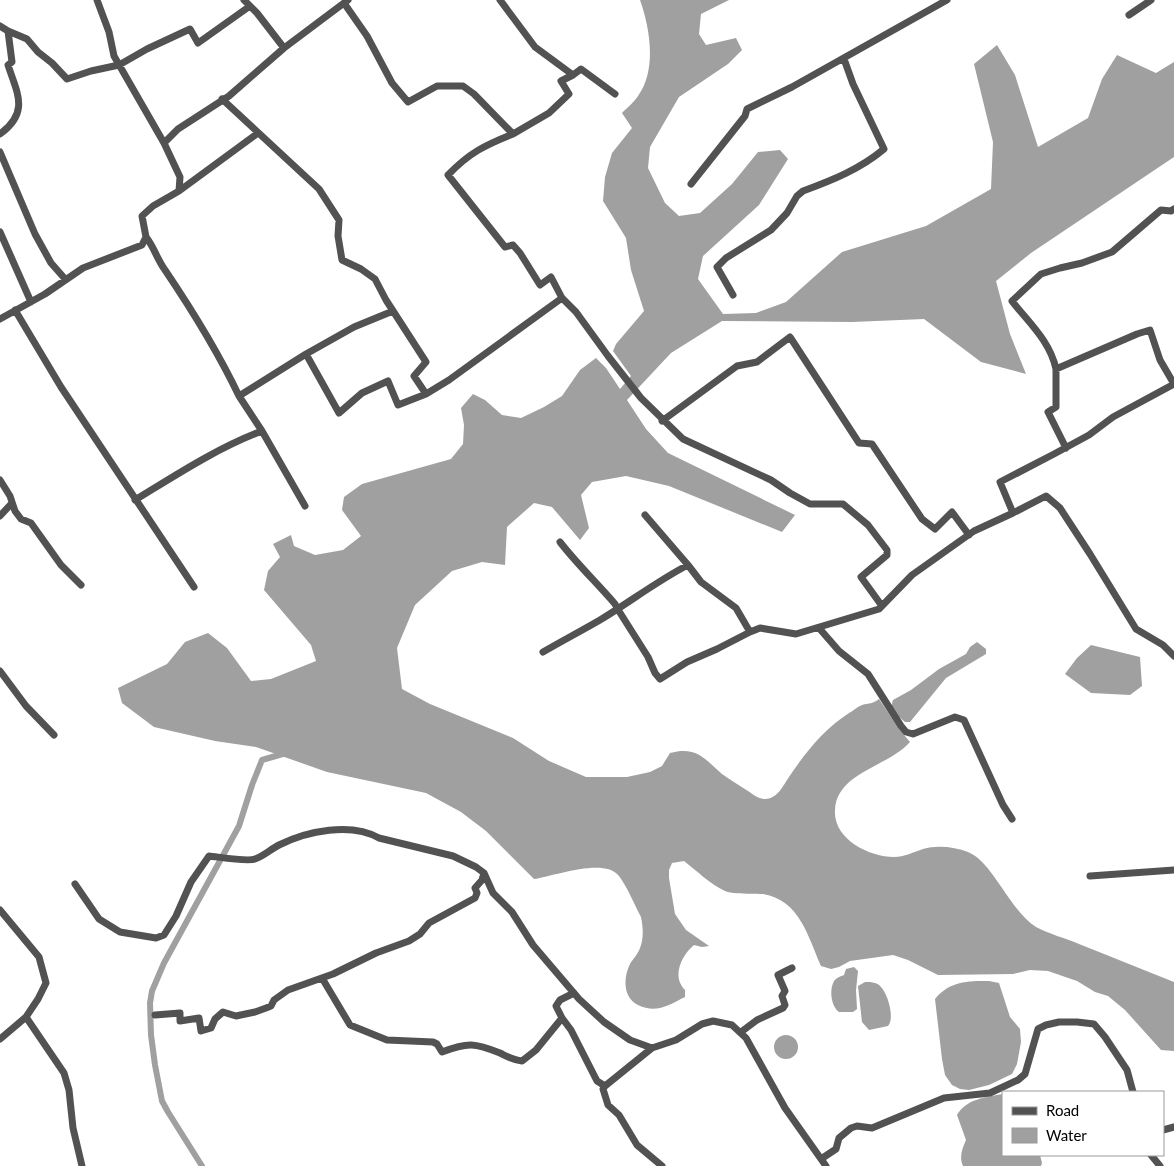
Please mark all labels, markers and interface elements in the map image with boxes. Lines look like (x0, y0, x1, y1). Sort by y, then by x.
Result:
legend (1002, 1091, 1164, 1156)
text: Road (1046, 1101, 1079, 1119)
text: Water (1046, 1126, 1087, 1144)

